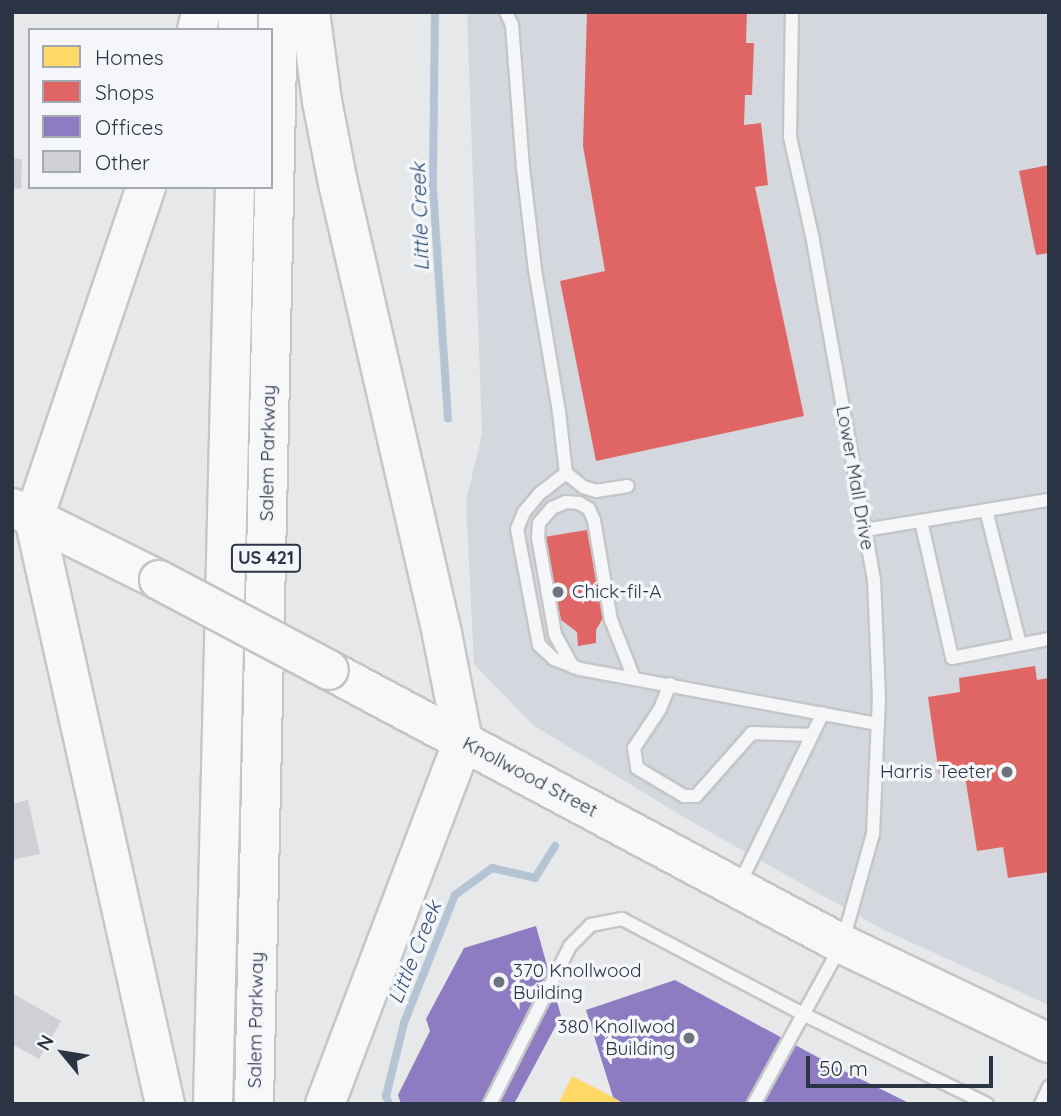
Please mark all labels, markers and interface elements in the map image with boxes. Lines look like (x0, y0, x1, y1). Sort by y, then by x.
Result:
legend (28, 28, 273, 189)
text: Homes (95, 44, 164, 70)
text: Shops (95, 79, 154, 105)
text: Offices (95, 114, 163, 140)
text: Other (95, 149, 150, 175)
water label: Little Creek (405, 162, 433, 272)
street label: Salem Parkway (255, 385, 281, 521)
street label: Lower Mall Drive (831, 404, 879, 552)
road number: US 421 (229, 544, 303, 572)
place label: Chick-fil-A (572, 581, 662, 603)
marker: Chick-fil-A (550, 584, 566, 600)
street label: Knollwood Street (459, 732, 601, 822)
place label: Harris Teeter (880, 761, 993, 783)
marker: Harris Teeter (999, 764, 1015, 780)
water label: Little Creek (382, 897, 446, 1007)
street label: Salem Parkway (243, 952, 269, 1088)
place label: 370 Knollwood Building (513, 960, 642, 1004)
marker: 370 Knollwood Building (491, 974, 507, 990)
place label: 380 Knollwod Building (557, 1016, 675, 1060)
north arrow (28, 1018, 98, 1088)
text: N (31, 1030, 59, 1055)
marker: 380 Knollwod Building (681, 1030, 697, 1046)
scale bar (809, 1042, 996, 1086)
text: 50 m (819, 1055, 868, 1081)

